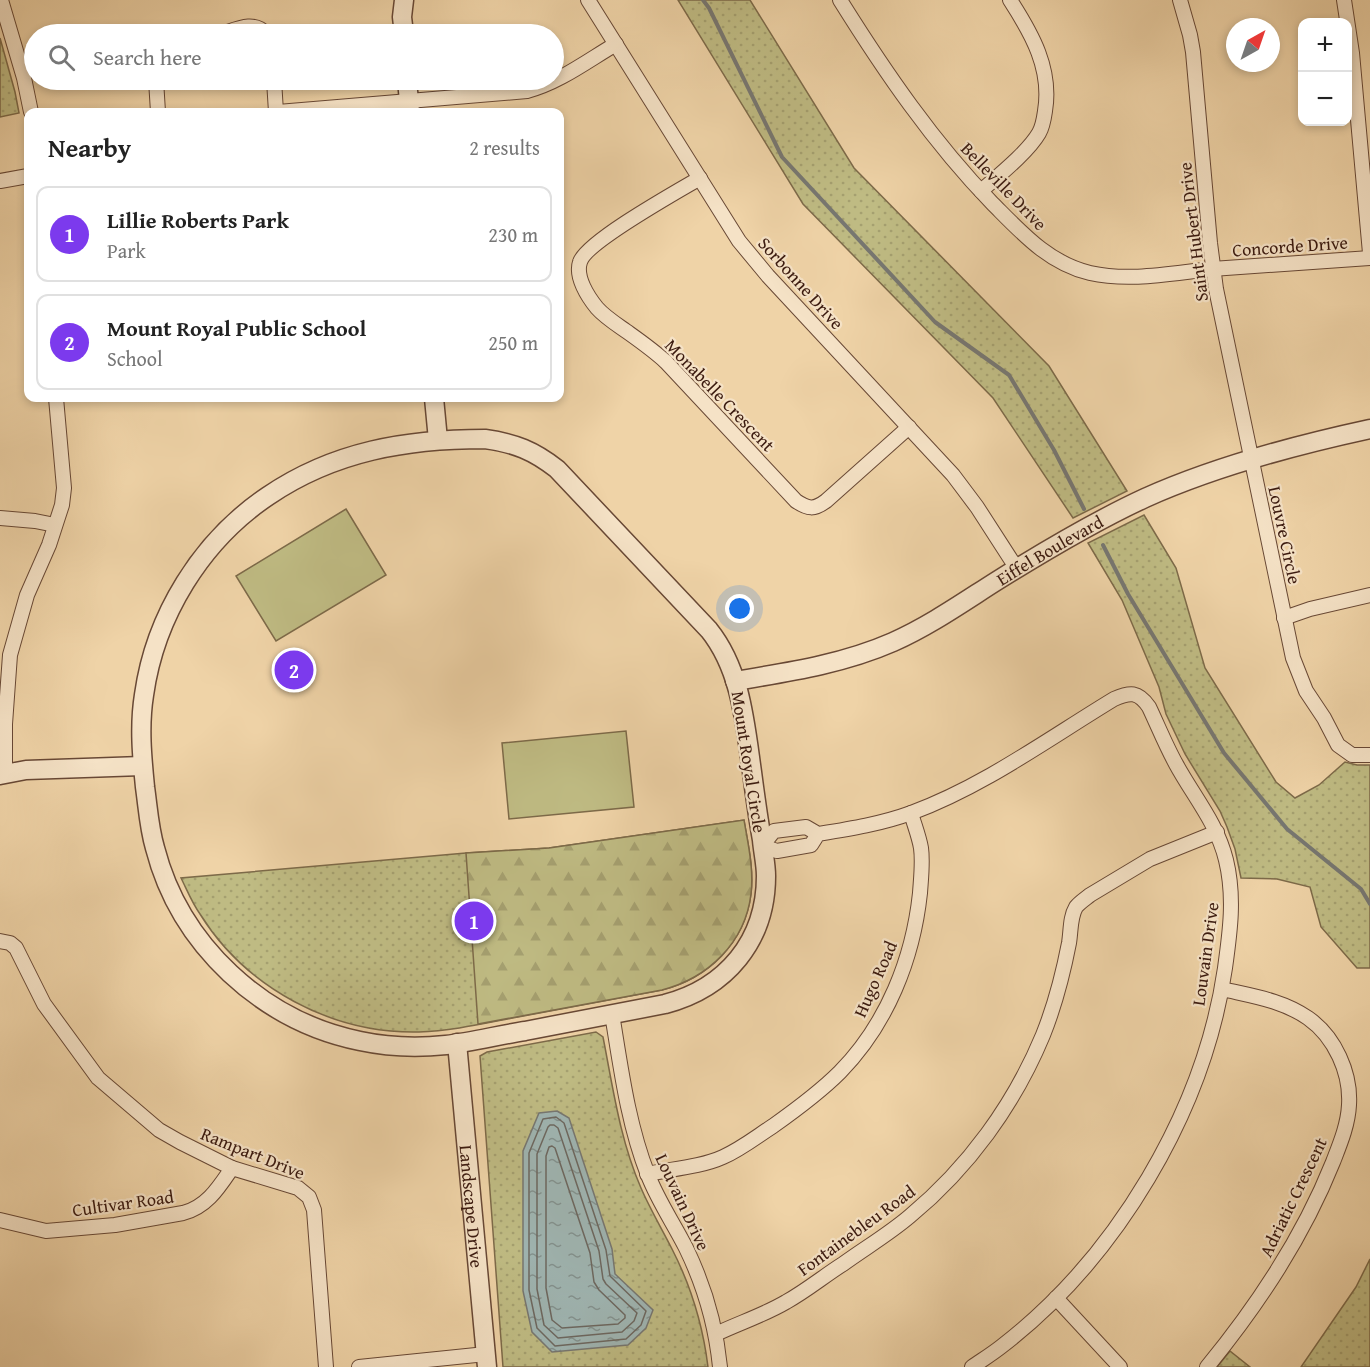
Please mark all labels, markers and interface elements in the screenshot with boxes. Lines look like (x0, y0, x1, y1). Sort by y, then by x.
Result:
north arrow (1226, 18, 1280, 72)
map controls (1298, 18, 1352, 126)
button: + (1298, 18, 1352, 72)
search box (24, 24, 564, 90)
icon: search (45, 41, 78, 74)
text: Search here (93, 41, 202, 73)
button: − (1298, 72, 1352, 126)
text: Nearby (48, 128, 131, 167)
text: 2 results (469, 133, 540, 162)
street label: Belleville Drive (955, 136, 1053, 236)
street label: Saint Hubert Drive (1171, 161, 1215, 303)
text: Lillie Roberts Park (107, 204, 289, 236)
text: 1 (64, 220, 75, 249)
text: 230 m (488, 220, 538, 249)
street label: Concorde Drive (1231, 228, 1349, 264)
street label: Sorbonne Drive (752, 231, 850, 335)
text: Park (107, 236, 146, 265)
text: Mount Royal Public School (107, 312, 366, 344)
text: 2 (64, 328, 75, 357)
text: 250 m (488, 328, 538, 357)
street label: Monabelle Crescent (659, 332, 782, 458)
text: School (107, 344, 163, 373)
street label: Louvre Circle (1261, 484, 1309, 586)
street label: Eiffel Boulevard (991, 508, 1108, 592)
your location (725, 594, 754, 623)
pin: 2 (274, 648, 314, 692)
street label: Mount Royal Circle (724, 689, 774, 835)
pin: 1 (454, 898, 494, 944)
street label: Louvain Drive (1184, 900, 1226, 1008)
street label: Hugo Road (846, 936, 904, 1022)
street label: Rampart Drive (197, 1120, 309, 1186)
street label: Adriatic Crescent (1252, 1132, 1334, 1261)
street label: Landscape Drive (453, 1144, 491, 1269)
street label: Louvain Drive (649, 1149, 717, 1255)
street label: Fontainebleu Road (791, 1178, 921, 1282)
street label: Cultivar Road (71, 1182, 176, 1223)

